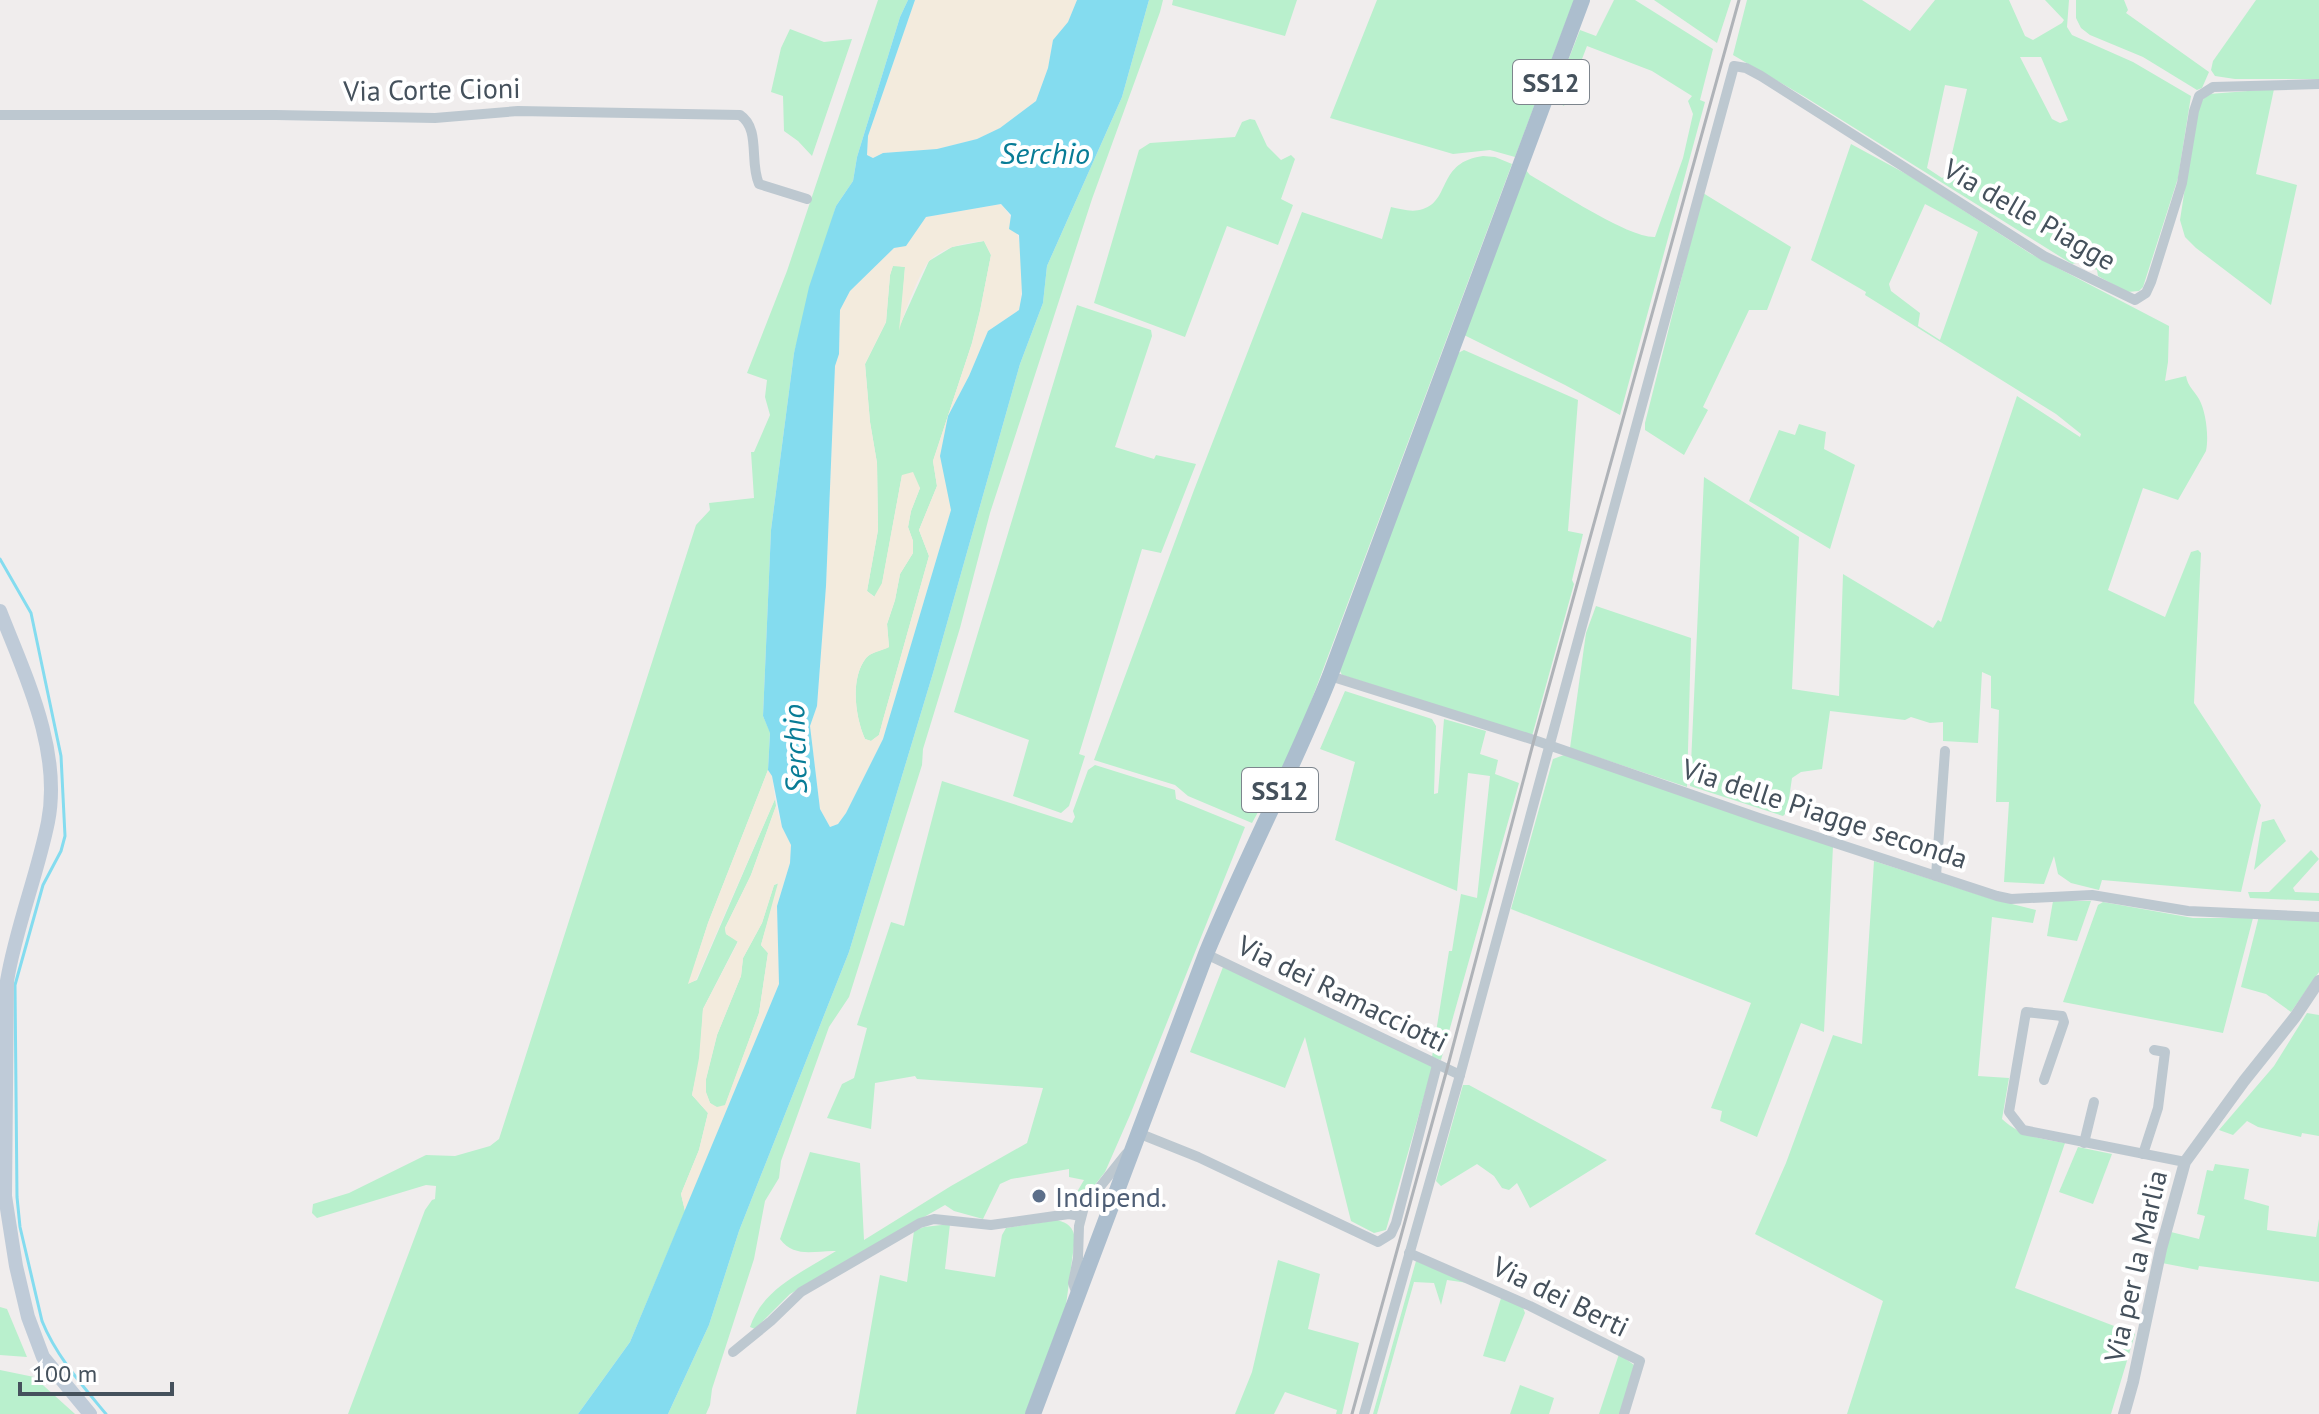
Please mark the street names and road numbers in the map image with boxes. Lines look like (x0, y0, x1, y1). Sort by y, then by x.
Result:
road number: SS12 (1513, 60, 1589, 104)
street label: Via Corte Cioni (342, 69, 521, 109)
street label: Via delle Piagge (1936, 149, 2123, 278)
street label: Via delle Piagge seconda (1677, 749, 1972, 877)
road number: SS12 (1242, 768, 1318, 812)
street label: Via dei Ramacciotti (1231, 926, 1454, 1060)
street label: Via per la Marlia (2095, 1166, 2175, 1367)
street label: Via dei Berti (1486, 1247, 1635, 1345)

